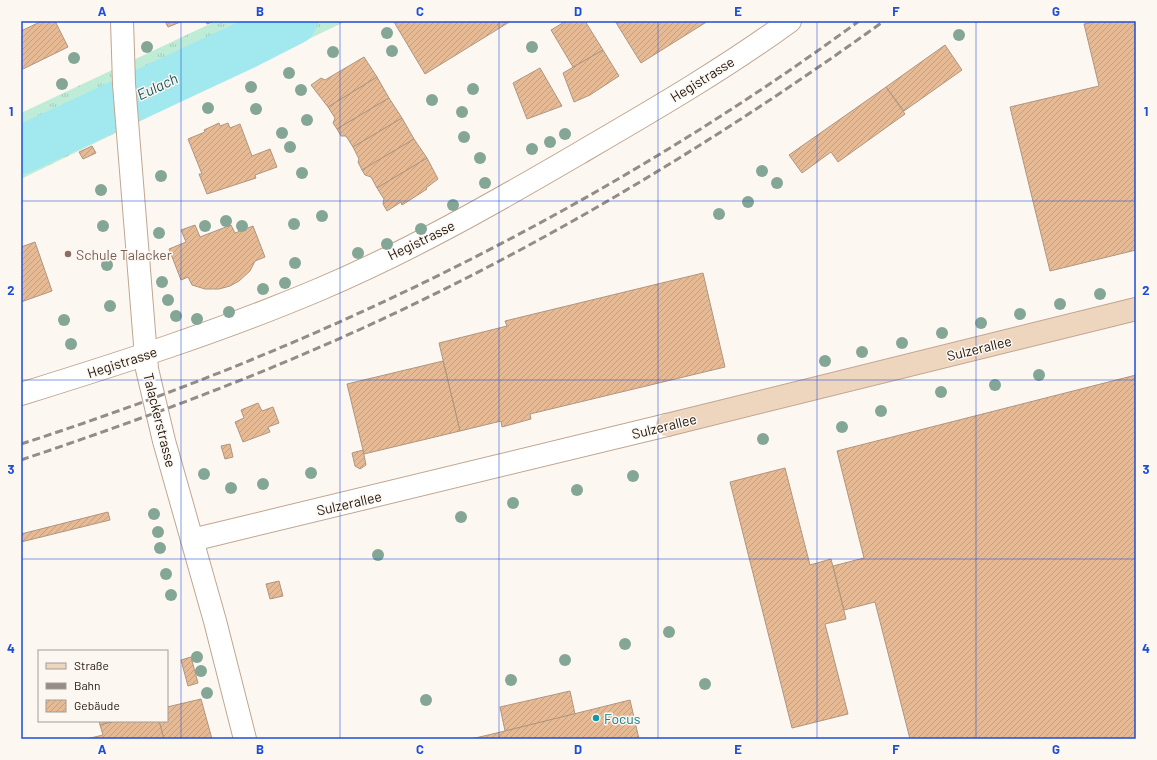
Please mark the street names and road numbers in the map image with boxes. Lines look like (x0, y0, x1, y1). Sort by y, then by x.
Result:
street label: Hegistrasse (667, 53, 737, 105)
street label: Hegistrasse (385, 216, 457, 264)
street label: Sulzerallee (945, 332, 1013, 364)
street label: Hegistrasse (85, 343, 159, 381)
street label: Talackerstrasse (140, 371, 180, 469)
street label: Sulzerallee (630, 410, 698, 442)
street label: Sulzerallee (315, 487, 383, 519)

